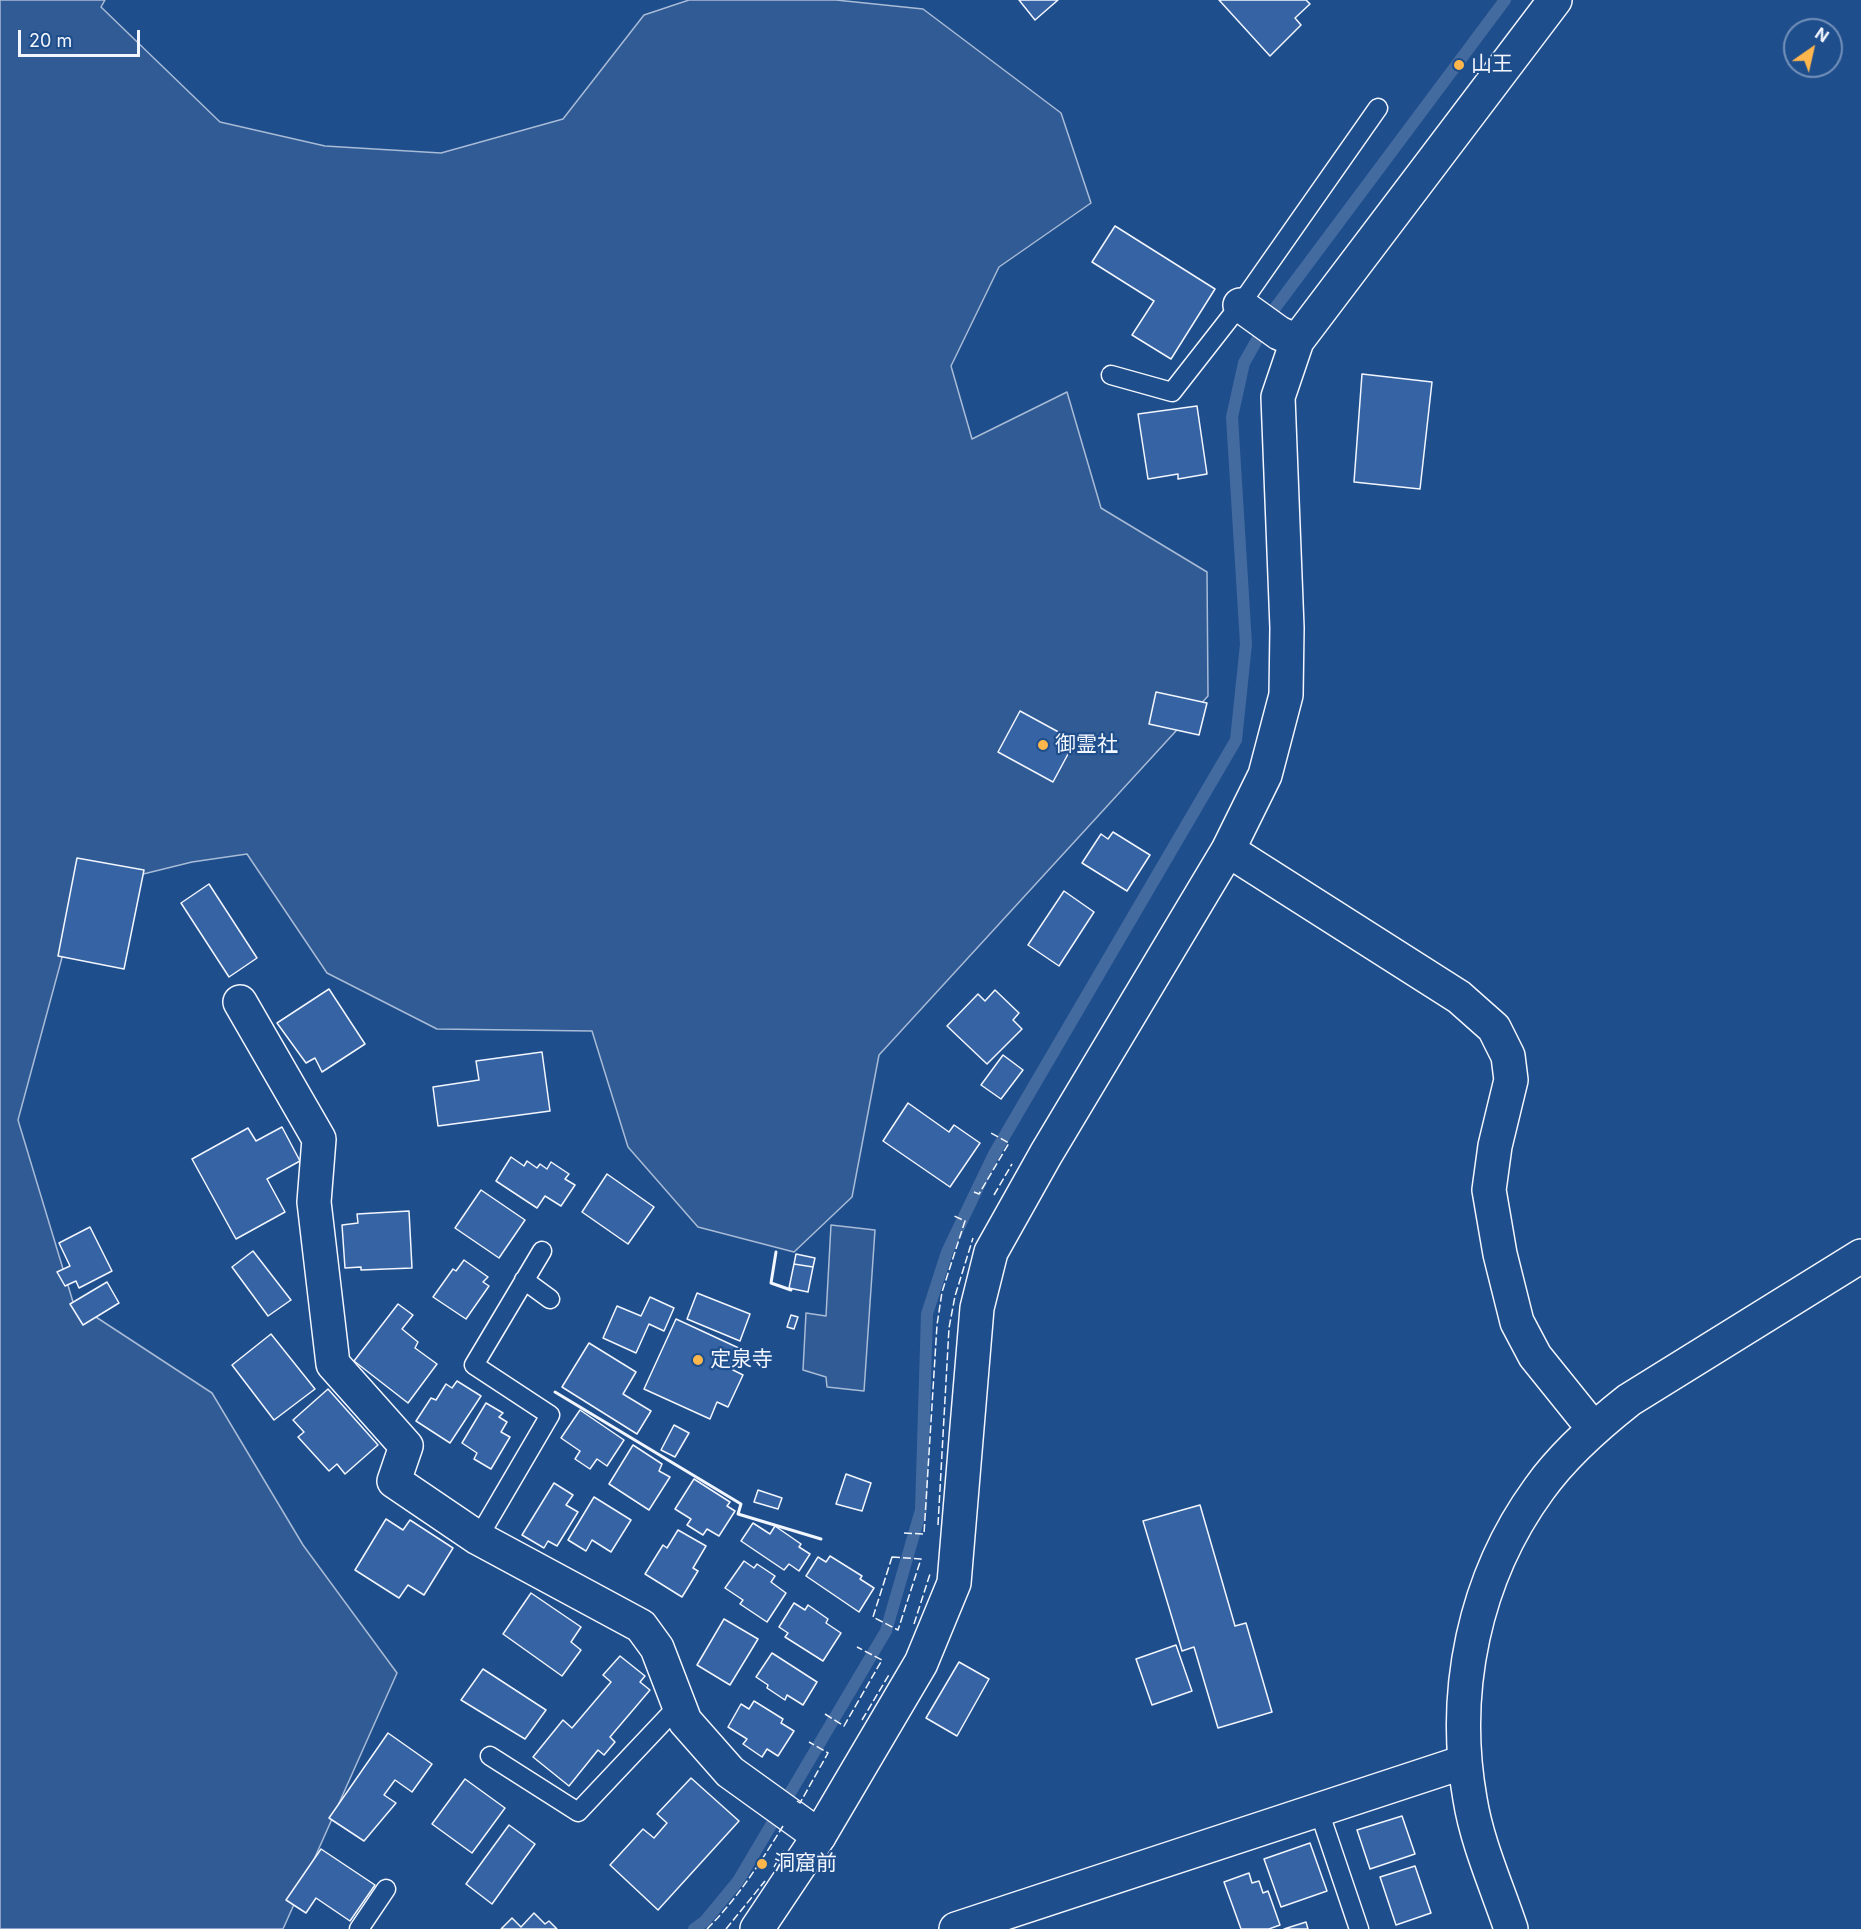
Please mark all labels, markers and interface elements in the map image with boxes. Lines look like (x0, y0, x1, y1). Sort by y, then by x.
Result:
scale bar (21, 18, 142, 56)
north arrow (1783, 18, 1843, 78)
text: N (1811, 23, 1833, 46)
text: 20 m (29, 30, 72, 51)
place label: 山王 (1471, 52, 1513, 78)
marker: 山王 (1452, 58, 1466, 72)
place label: 御霊社 (1055, 732, 1118, 758)
marker: 御霊社 (1036, 738, 1050, 752)
place label: 定泉寺 (710, 1347, 773, 1373)
marker: 定泉寺 (691, 1353, 705, 1367)
place label: 洞窟前 (774, 1851, 837, 1877)
marker: 洞窟前 (755, 1857, 769, 1871)

